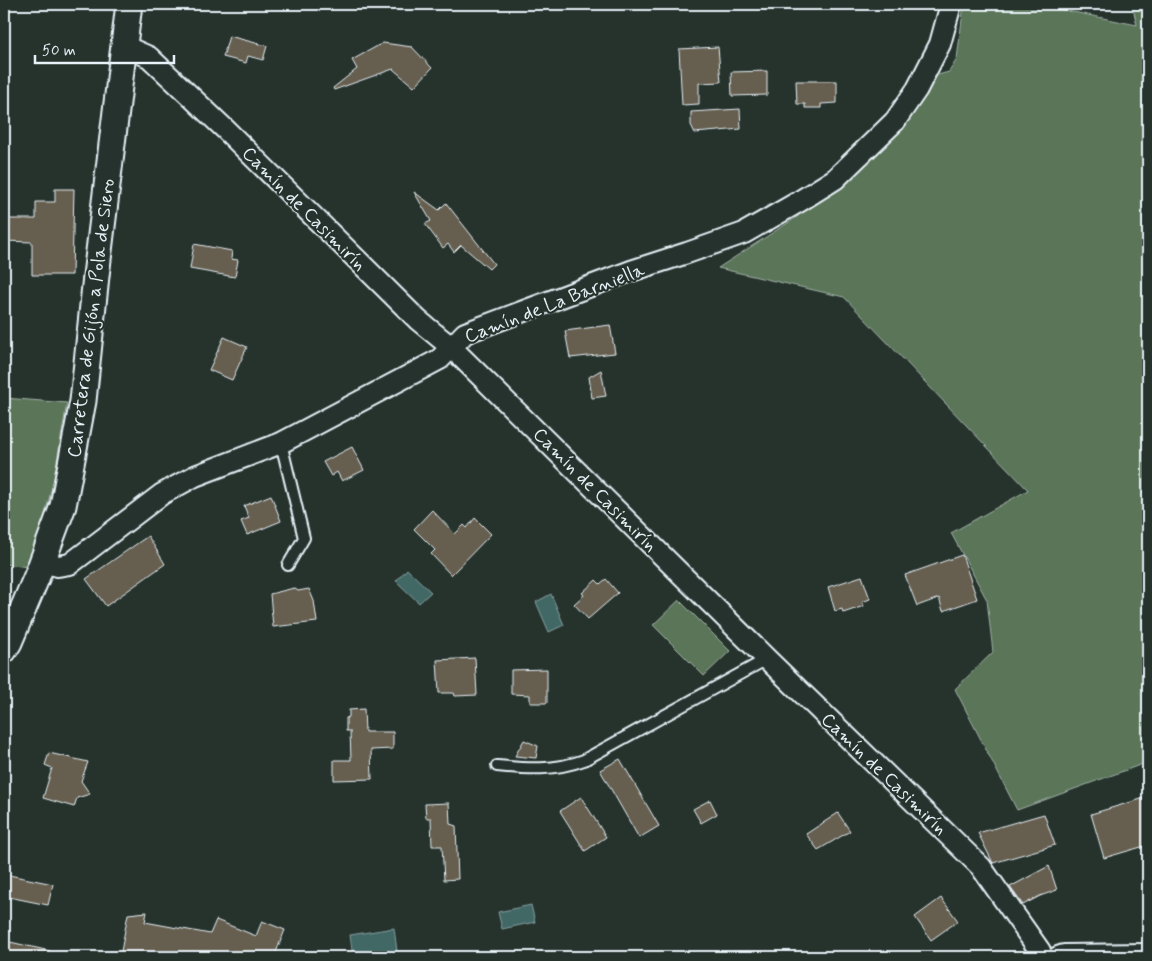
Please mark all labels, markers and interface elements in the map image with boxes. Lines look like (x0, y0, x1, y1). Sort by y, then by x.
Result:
scale bar (35, 32, 174, 64)
text: 50 m (42, 41, 76, 61)
street label: Camín de Casimirín (236, 141, 372, 277)
street label: Carretera de Gijón a Pola de Siero (62, 177, 122, 459)
street label: Camín de La Barniella (461, 257, 649, 349)
street label: Camín de Casimirín (527, 422, 663, 558)
street label: Camín de Casimirín (815, 707, 953, 841)

